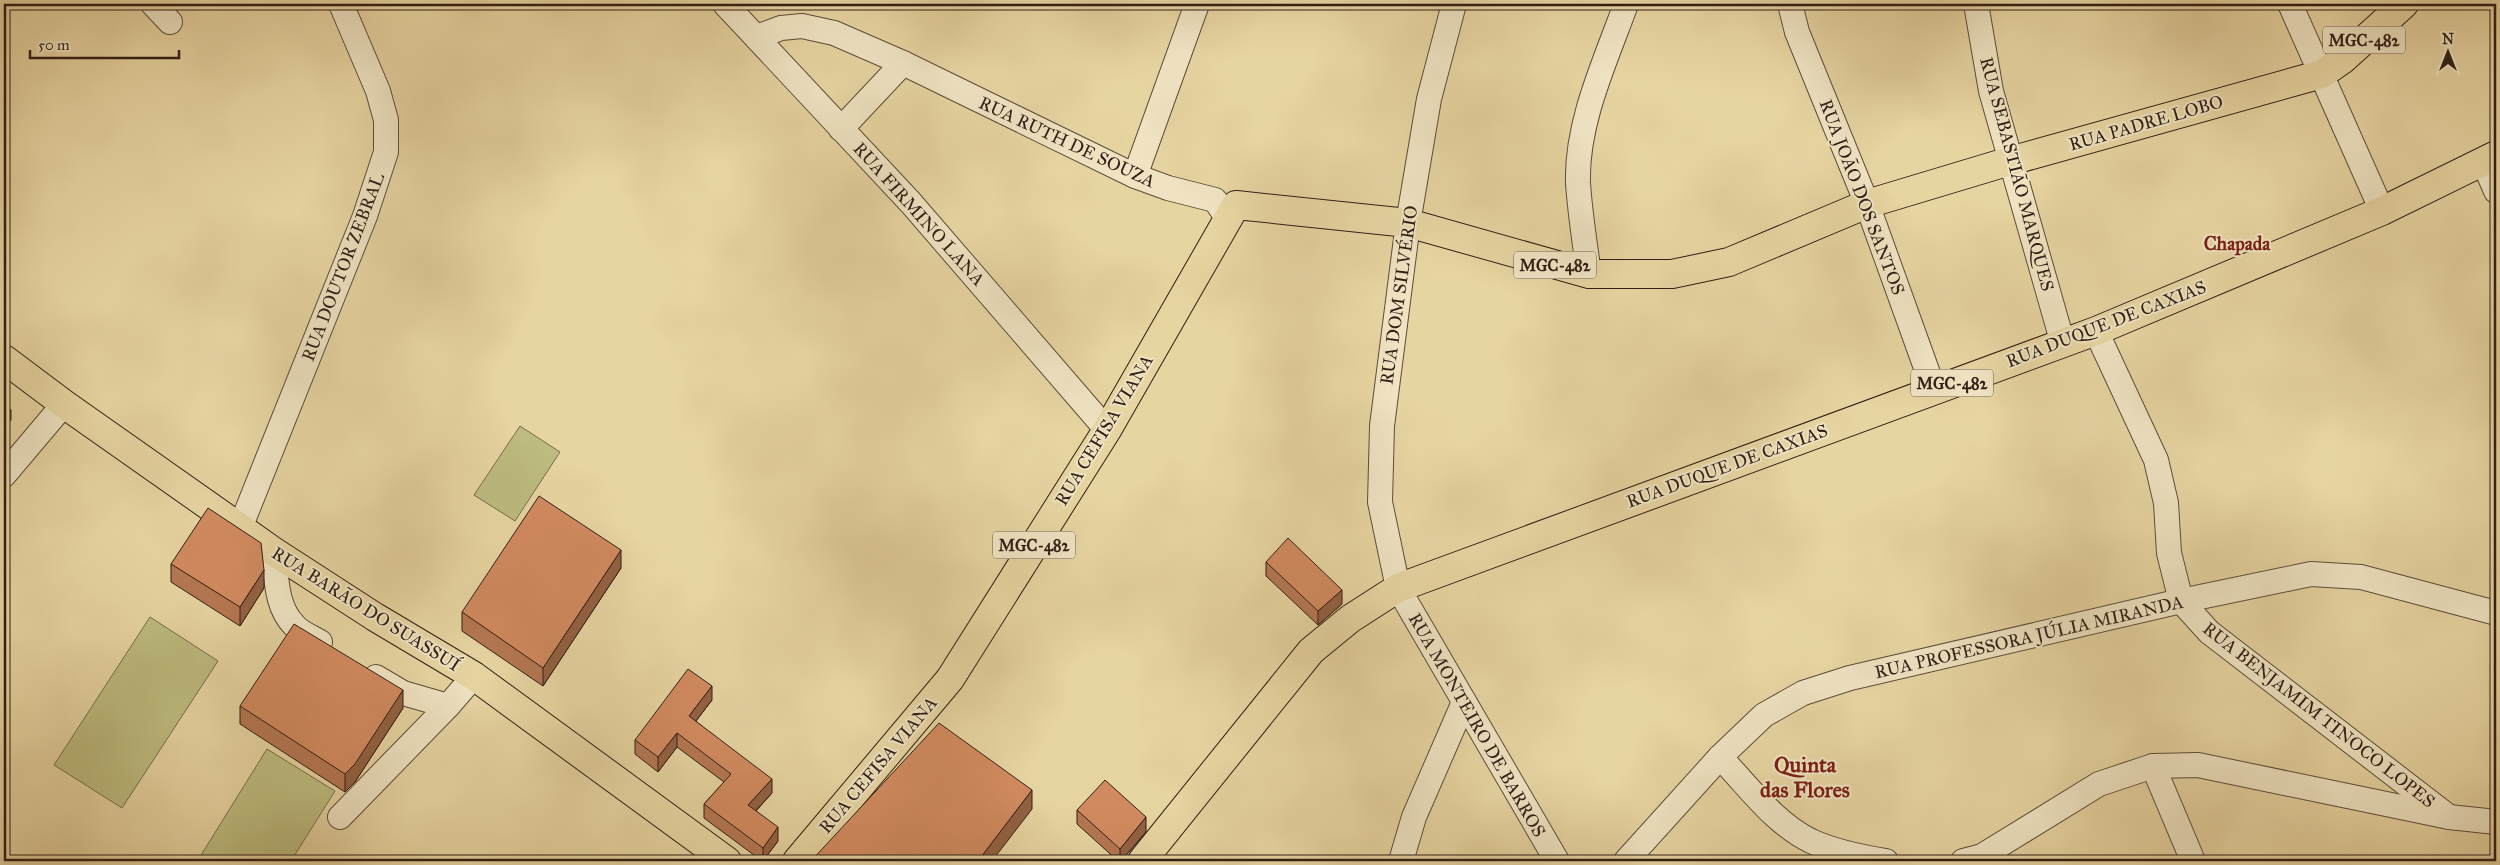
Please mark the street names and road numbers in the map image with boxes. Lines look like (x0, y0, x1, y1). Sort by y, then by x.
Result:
road number: MGC-482 (2323, 26, 2405, 54)
street label: RUA SEBASTIÃO MARQUES (1975, 54, 2059, 294)
street label: RUA PADRE LOBO (2066, 90, 2226, 156)
street label: RUA RUTH DE SOUZA (975, 91, 1159, 193)
street label: RUA JOÃO DOS SANTOS (1814, 96, 1909, 298)
street label: RUA FIRMINO LANA (849, 138, 989, 290)
street label: RUA DOUTOR ZEBRAL (297, 169, 389, 364)
street label: RUA DOM SILVÉRIO (1374, 204, 1422, 386)
road number: MGC-482 (1514, 252, 1596, 278)
street label: RUA DUQUE DE CAXIAS (2003, 276, 2209, 372)
street label: RUA CEFISA VIANA (1050, 351, 1158, 509)
road number: MGC-482 (1911, 369, 1993, 396)
street label: RUA DUQUE DE CAXIAS (1623, 419, 1831, 513)
road number: MGC-482 (993, 532, 1075, 558)
street label: RUA BARÃO DO SUASSUÍ (268, 540, 466, 676)
street label: RUA PROFESSORA JÚLIA MIRANDA (1872, 589, 2186, 684)
street label: RUA MONTEIRO DE BARROS (1404, 609, 1550, 841)
street label: RUA BENJAMIM TINOCO LOPES (2198, 617, 2440, 813)
street label: RUA CEFISA VIANA (814, 692, 942, 838)

